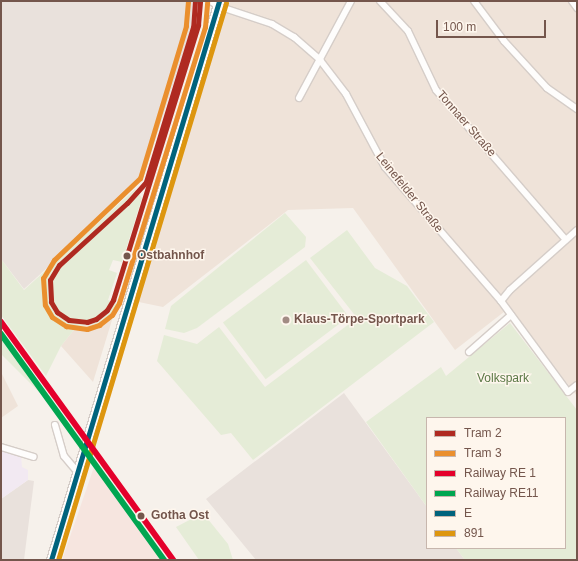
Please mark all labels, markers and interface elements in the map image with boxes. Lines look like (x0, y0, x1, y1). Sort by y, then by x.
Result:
scale bar (438, 12, 548, 38)
text: 100 m (443, 20, 476, 34)
street label: Tonnaer Straße (433, 88, 499, 160)
street label: Leinefelder Straße (372, 150, 446, 236)
marker: Ostbahnhof (120, 249, 134, 263)
place label: Ostbahnhof (137, 249, 204, 263)
place label: Klaus-Törpe-Sportpark (294, 313, 425, 327)
marker: Klaus-Törpe-Sportpark (281, 315, 291, 325)
park label: Volkspark (477, 372, 529, 386)
legend (426, 417, 566, 549)
text: Tram 2 (464, 426, 502, 440)
text: Tram 3 (464, 446, 502, 460)
text: Railway RE 1 (464, 466, 536, 480)
text: Railway RE11 (464, 486, 538, 500)
text: E (464, 506, 472, 520)
marker: Gotha Ost (134, 509, 148, 523)
place label: Gotha Ost (151, 509, 209, 523)
text: 891 (464, 526, 484, 540)

